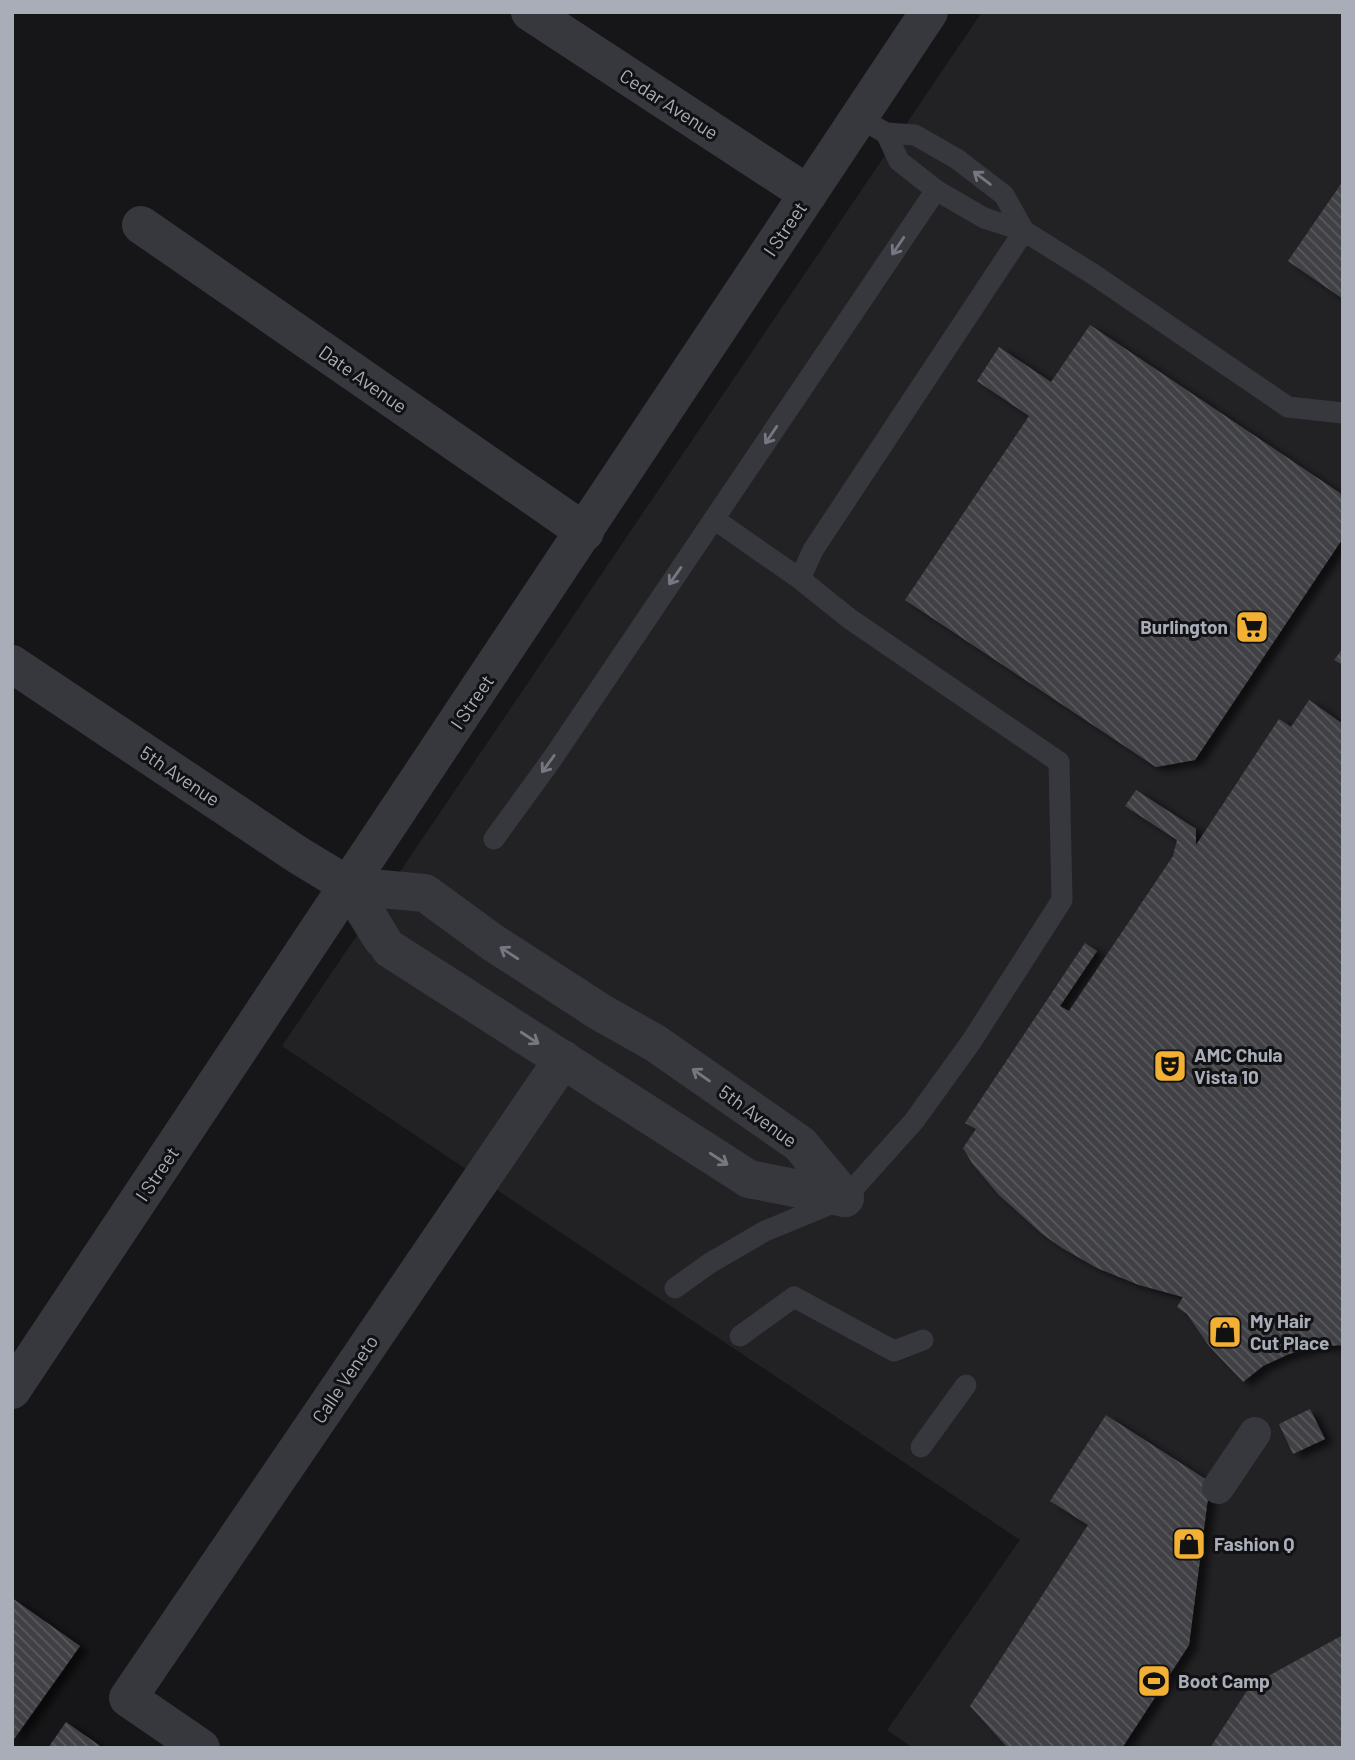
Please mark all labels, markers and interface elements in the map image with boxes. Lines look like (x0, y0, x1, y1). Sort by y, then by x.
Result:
street label: Cedar Avenue (616, 63, 723, 144)
one-way arrow (974, 171, 992, 186)
street label: I Street (758, 197, 811, 260)
one-way arrow (891, 236, 905, 256)
street label: Date Avenue (315, 340, 412, 417)
one-way arrow (764, 425, 778, 444)
one-way arrow (668, 565, 682, 585)
supermarket icon: Burlington (1233, 608, 1271, 646)
place label: Burlington (1140, 615, 1228, 638)
street label: I Street (445, 670, 498, 733)
street label: 5th Avenue (136, 741, 224, 811)
one-way arrow (541, 754, 555, 773)
one-way arrow (500, 946, 520, 960)
one-way arrow (520, 1031, 539, 1045)
place label: AMC Chula Vista 10 (1194, 1043, 1283, 1088)
theatre icon: AMC Chula Vista 10 (1151, 1047, 1189, 1085)
one-way arrow (692, 1068, 711, 1082)
street label: 5th Avenue (715, 1080, 802, 1152)
street label: I Street (130, 1142, 183, 1205)
one-way arrow (709, 1152, 728, 1166)
place label: My Hair Cut Place (1250, 1309, 1329, 1354)
shop icon: My Hair Cut Place (1206, 1313, 1244, 1351)
street label: Calle Veneto (307, 1330, 382, 1427)
shop icon: Fashion Q (1170, 1525, 1208, 1563)
place label: Fashion Q (1214, 1532, 1295, 1555)
sports icon: Boot Camp (1135, 1662, 1173, 1700)
place label: Boot Camp (1178, 1669, 1270, 1692)

